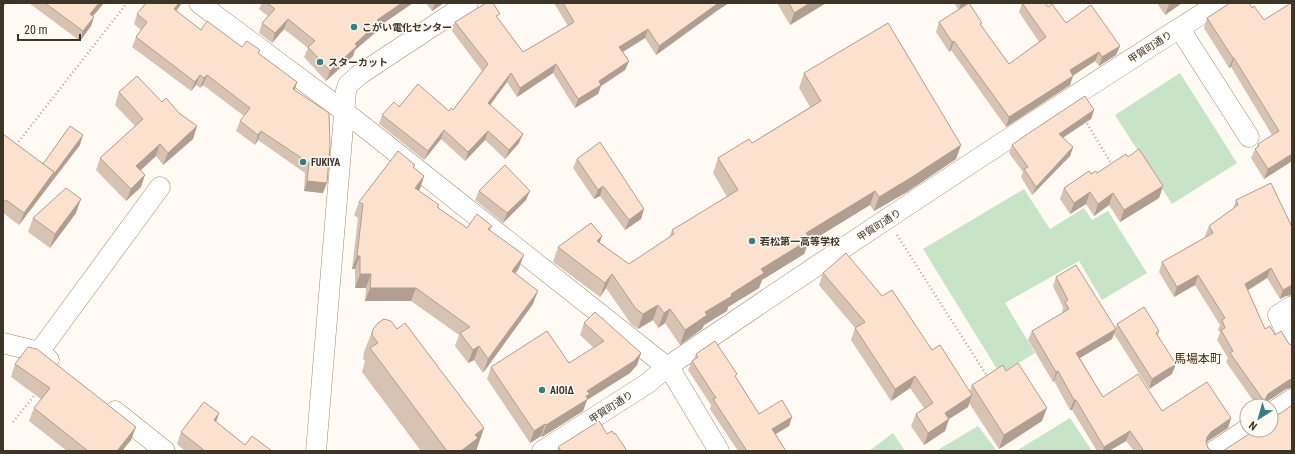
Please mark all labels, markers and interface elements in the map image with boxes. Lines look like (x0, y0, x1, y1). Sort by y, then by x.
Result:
scale bar (18, 16, 80, 42)
marker: こがい電化センター (349, 22, 359, 32)
place label: こがい電化センター (362, 22, 452, 33)
text: 20 m (24, 23, 48, 37)
street label: 甲賀町通り (1126, 29, 1174, 65)
marker: スターカット (315, 57, 325, 67)
place label: スターカット (328, 57, 388, 68)
marker: FUKIYA (298, 157, 308, 167)
place label: FUKIYA (311, 157, 340, 168)
street label: 甲賀町通り (855, 207, 903, 243)
marker: 若松第一高等学校 (747, 236, 757, 246)
place label: 若松第一高等学校 (759, 236, 840, 247)
district label: 馬場本町 (1174, 352, 1222, 366)
marker: AIOIΔ (537, 385, 547, 395)
place label: AIOIΔ (550, 385, 574, 396)
street label: 甲賀町通り (587, 389, 635, 425)
north arrow (1239, 398, 1279, 438)
text: N (1246, 418, 1260, 433)

